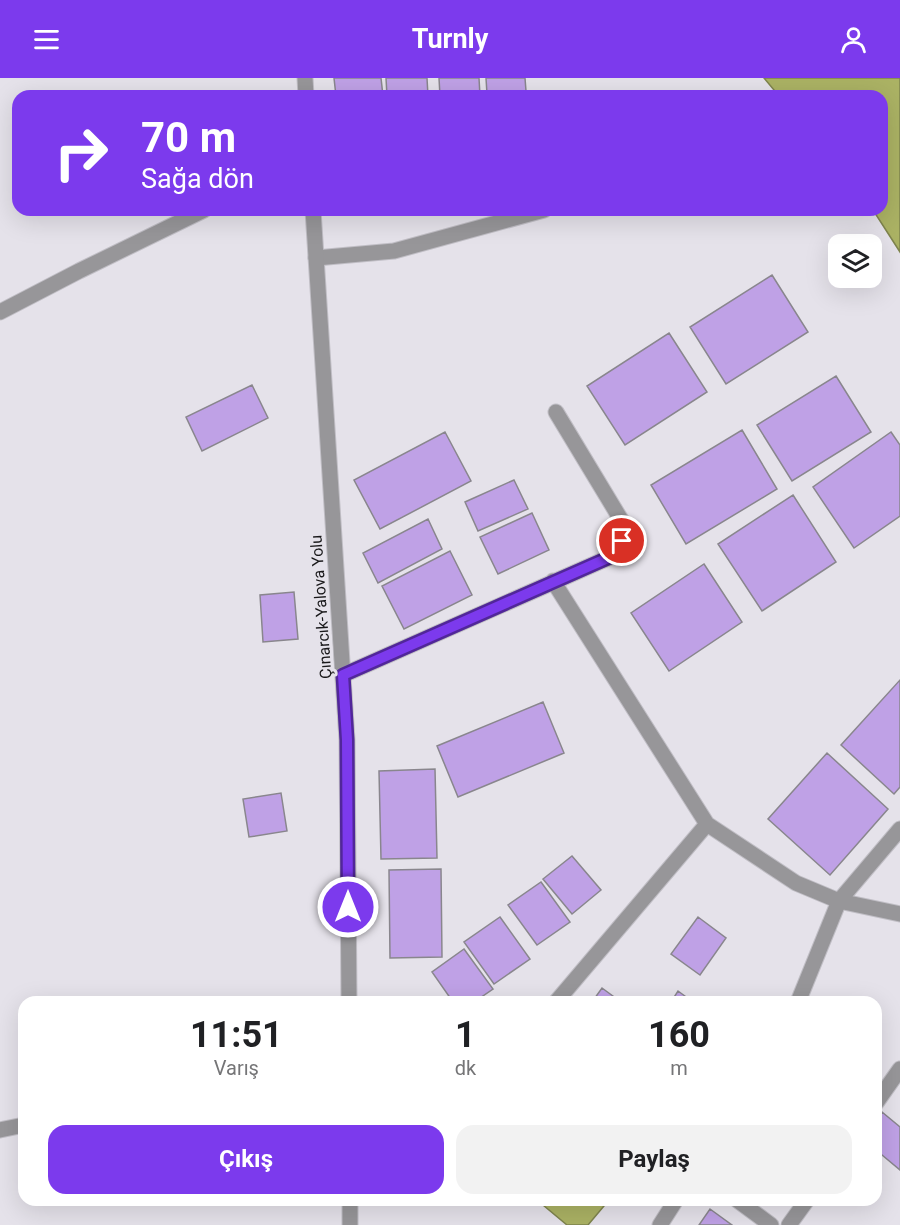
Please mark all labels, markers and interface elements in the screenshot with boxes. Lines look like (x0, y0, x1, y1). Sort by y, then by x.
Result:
icon: menu (30, 23, 63, 56)
text: Turnly (412, 23, 488, 55)
icon: person (837, 23, 870, 56)
text: 70 m (141, 113, 236, 162)
icon: right (42, 114, 120, 192)
text: Sağa dön (141, 163, 254, 195)
map controls (828, 234, 882, 288)
button: layers (828, 234, 882, 288)
pin (596, 515, 647, 566)
icon: arrive (605, 524, 638, 557)
street label: Çınarcık-Yalova Yolu (307, 535, 335, 679)
position arrow (316, 875, 380, 939)
text: 11:51 (190, 1014, 283, 1056)
text: 1 (455, 1014, 476, 1056)
text: 160 (648, 1014, 710, 1056)
text: Varış (214, 1056, 259, 1080)
text: dk (455, 1056, 476, 1080)
text: m (670, 1056, 688, 1080)
button: Çıkış (48, 1125, 444, 1194)
button: Paylaş (456, 1125, 852, 1194)

